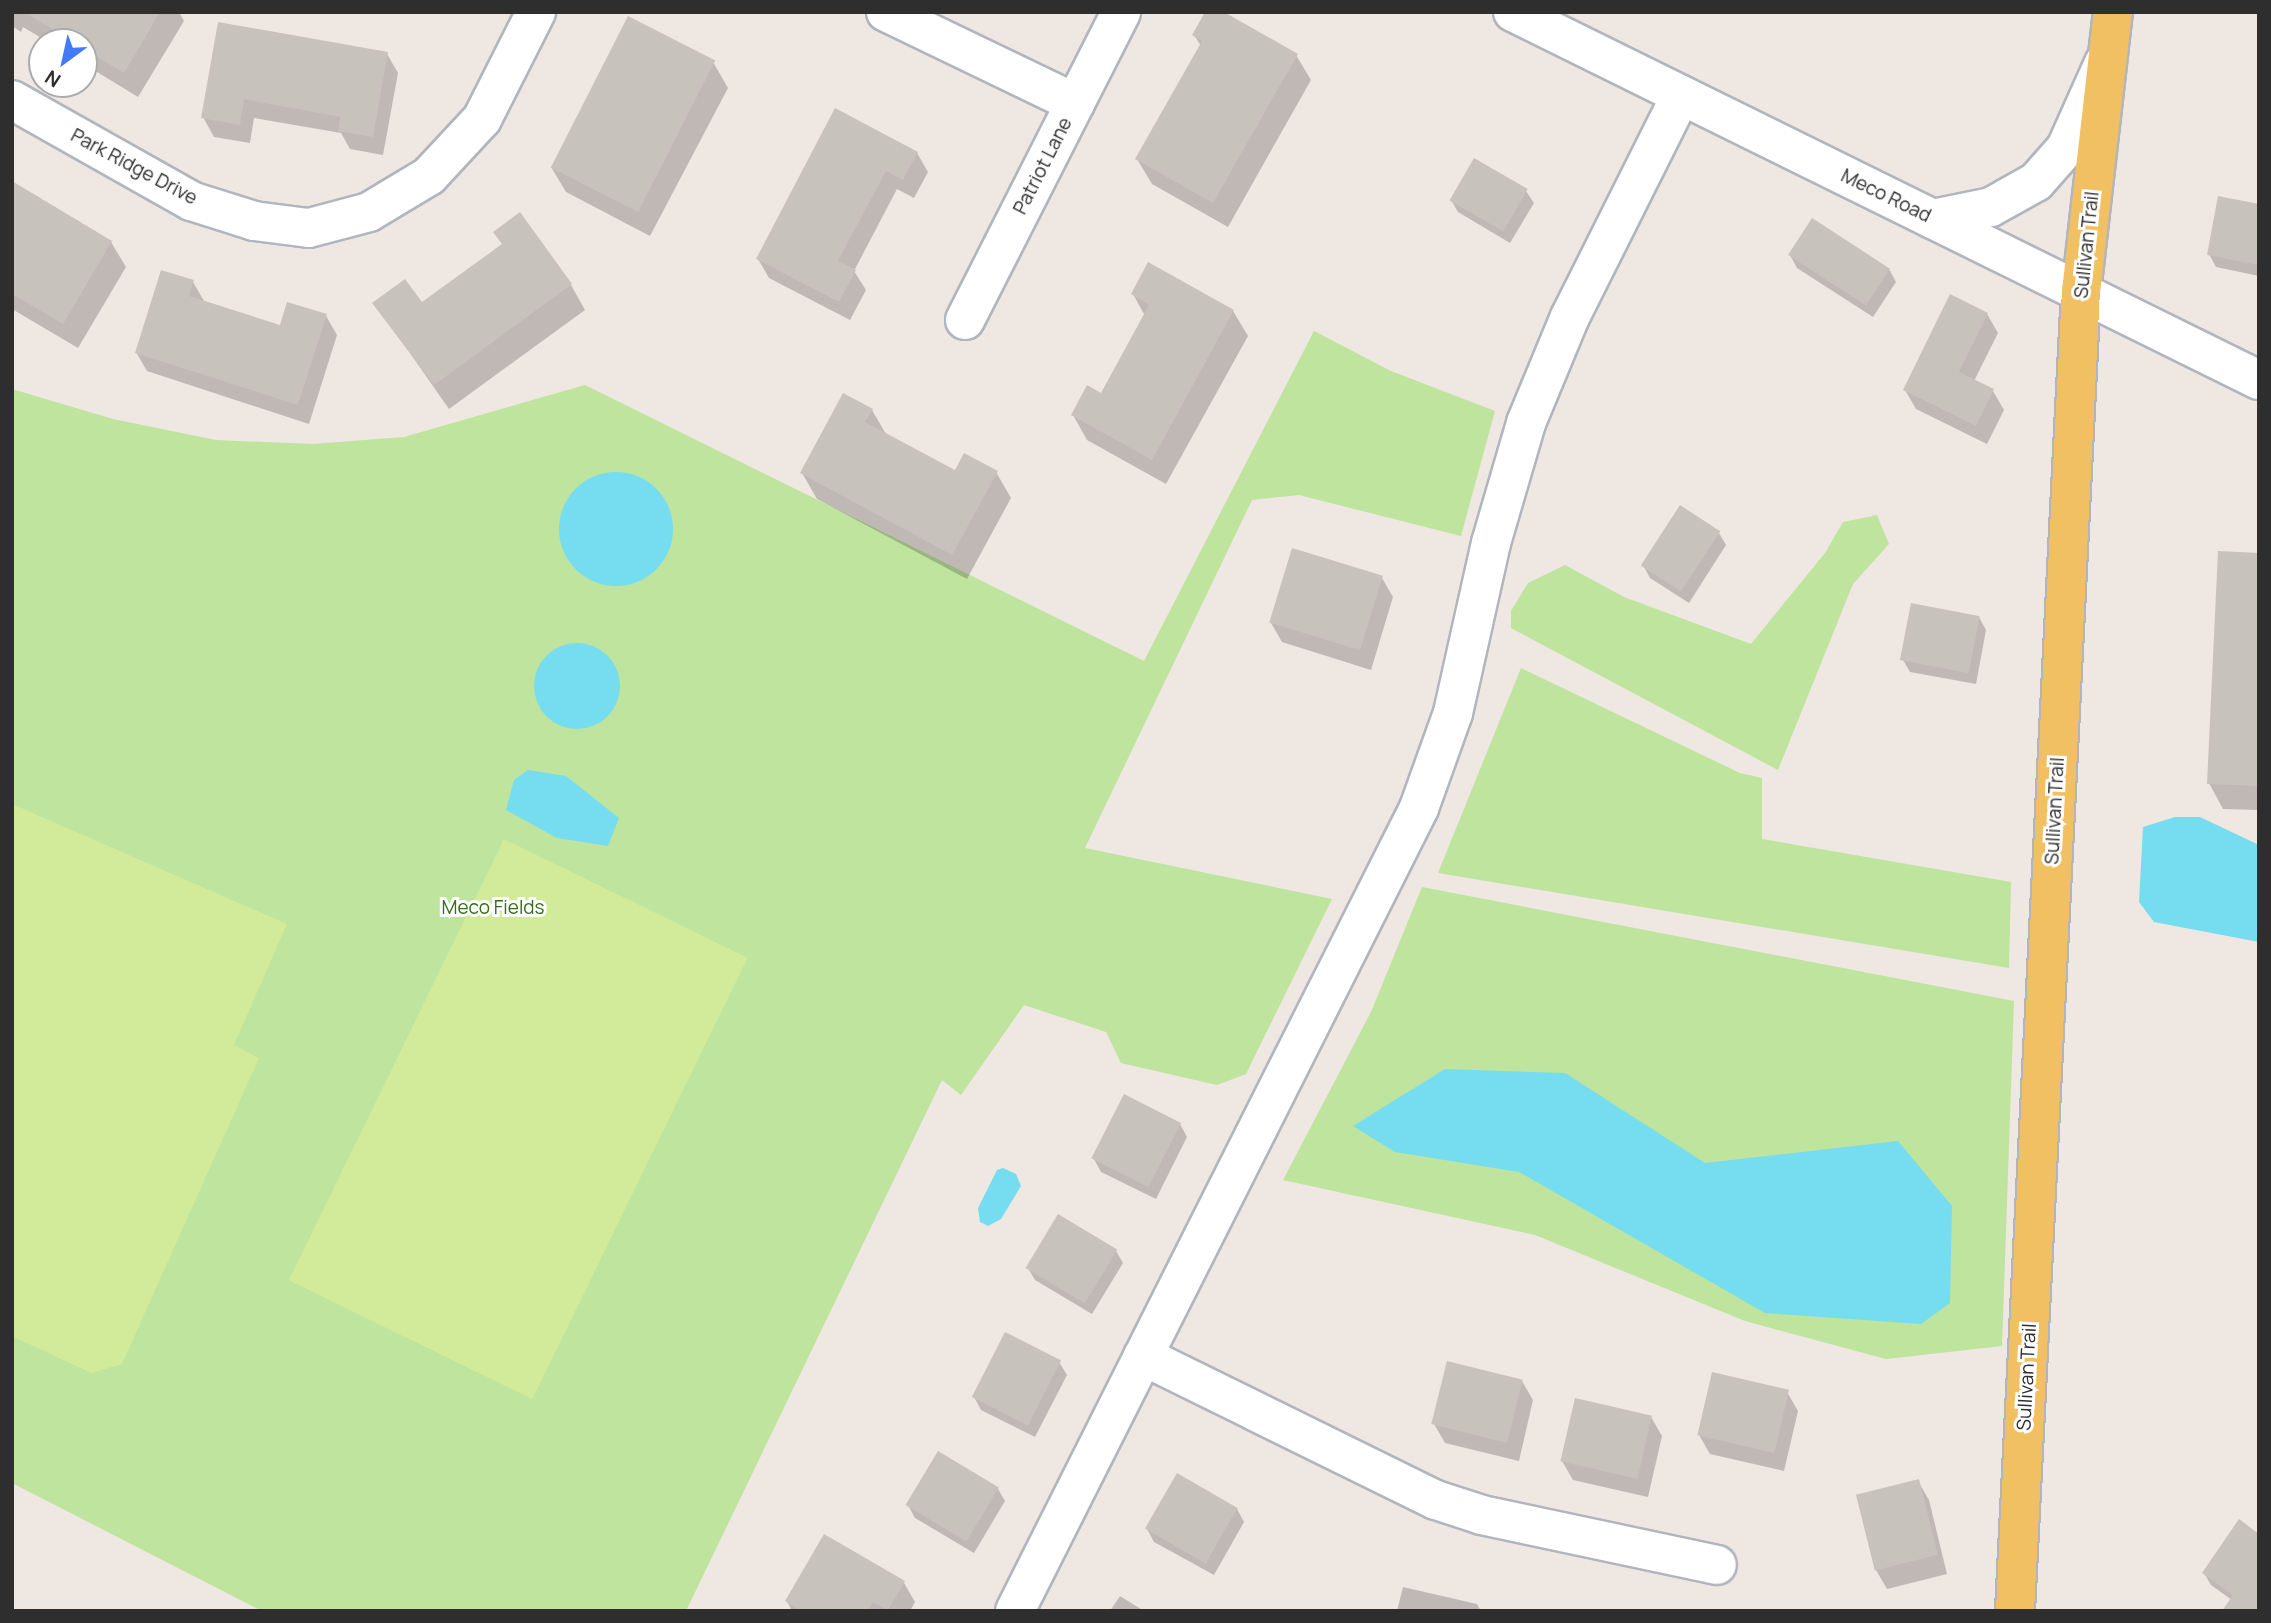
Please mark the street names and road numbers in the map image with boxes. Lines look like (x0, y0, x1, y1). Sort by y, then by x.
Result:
street label: Patriot Lane (1009, 114, 1077, 218)
street label: Park Ridge Drive (67, 124, 201, 210)
street label: Meco Road (1837, 164, 1935, 228)
street label: Sullivan Trail (2070, 190, 2104, 300)
street label: Sullivan Trail (2041, 757, 2069, 865)
street label: Sullivan Trail (2013, 1323, 2041, 1431)

